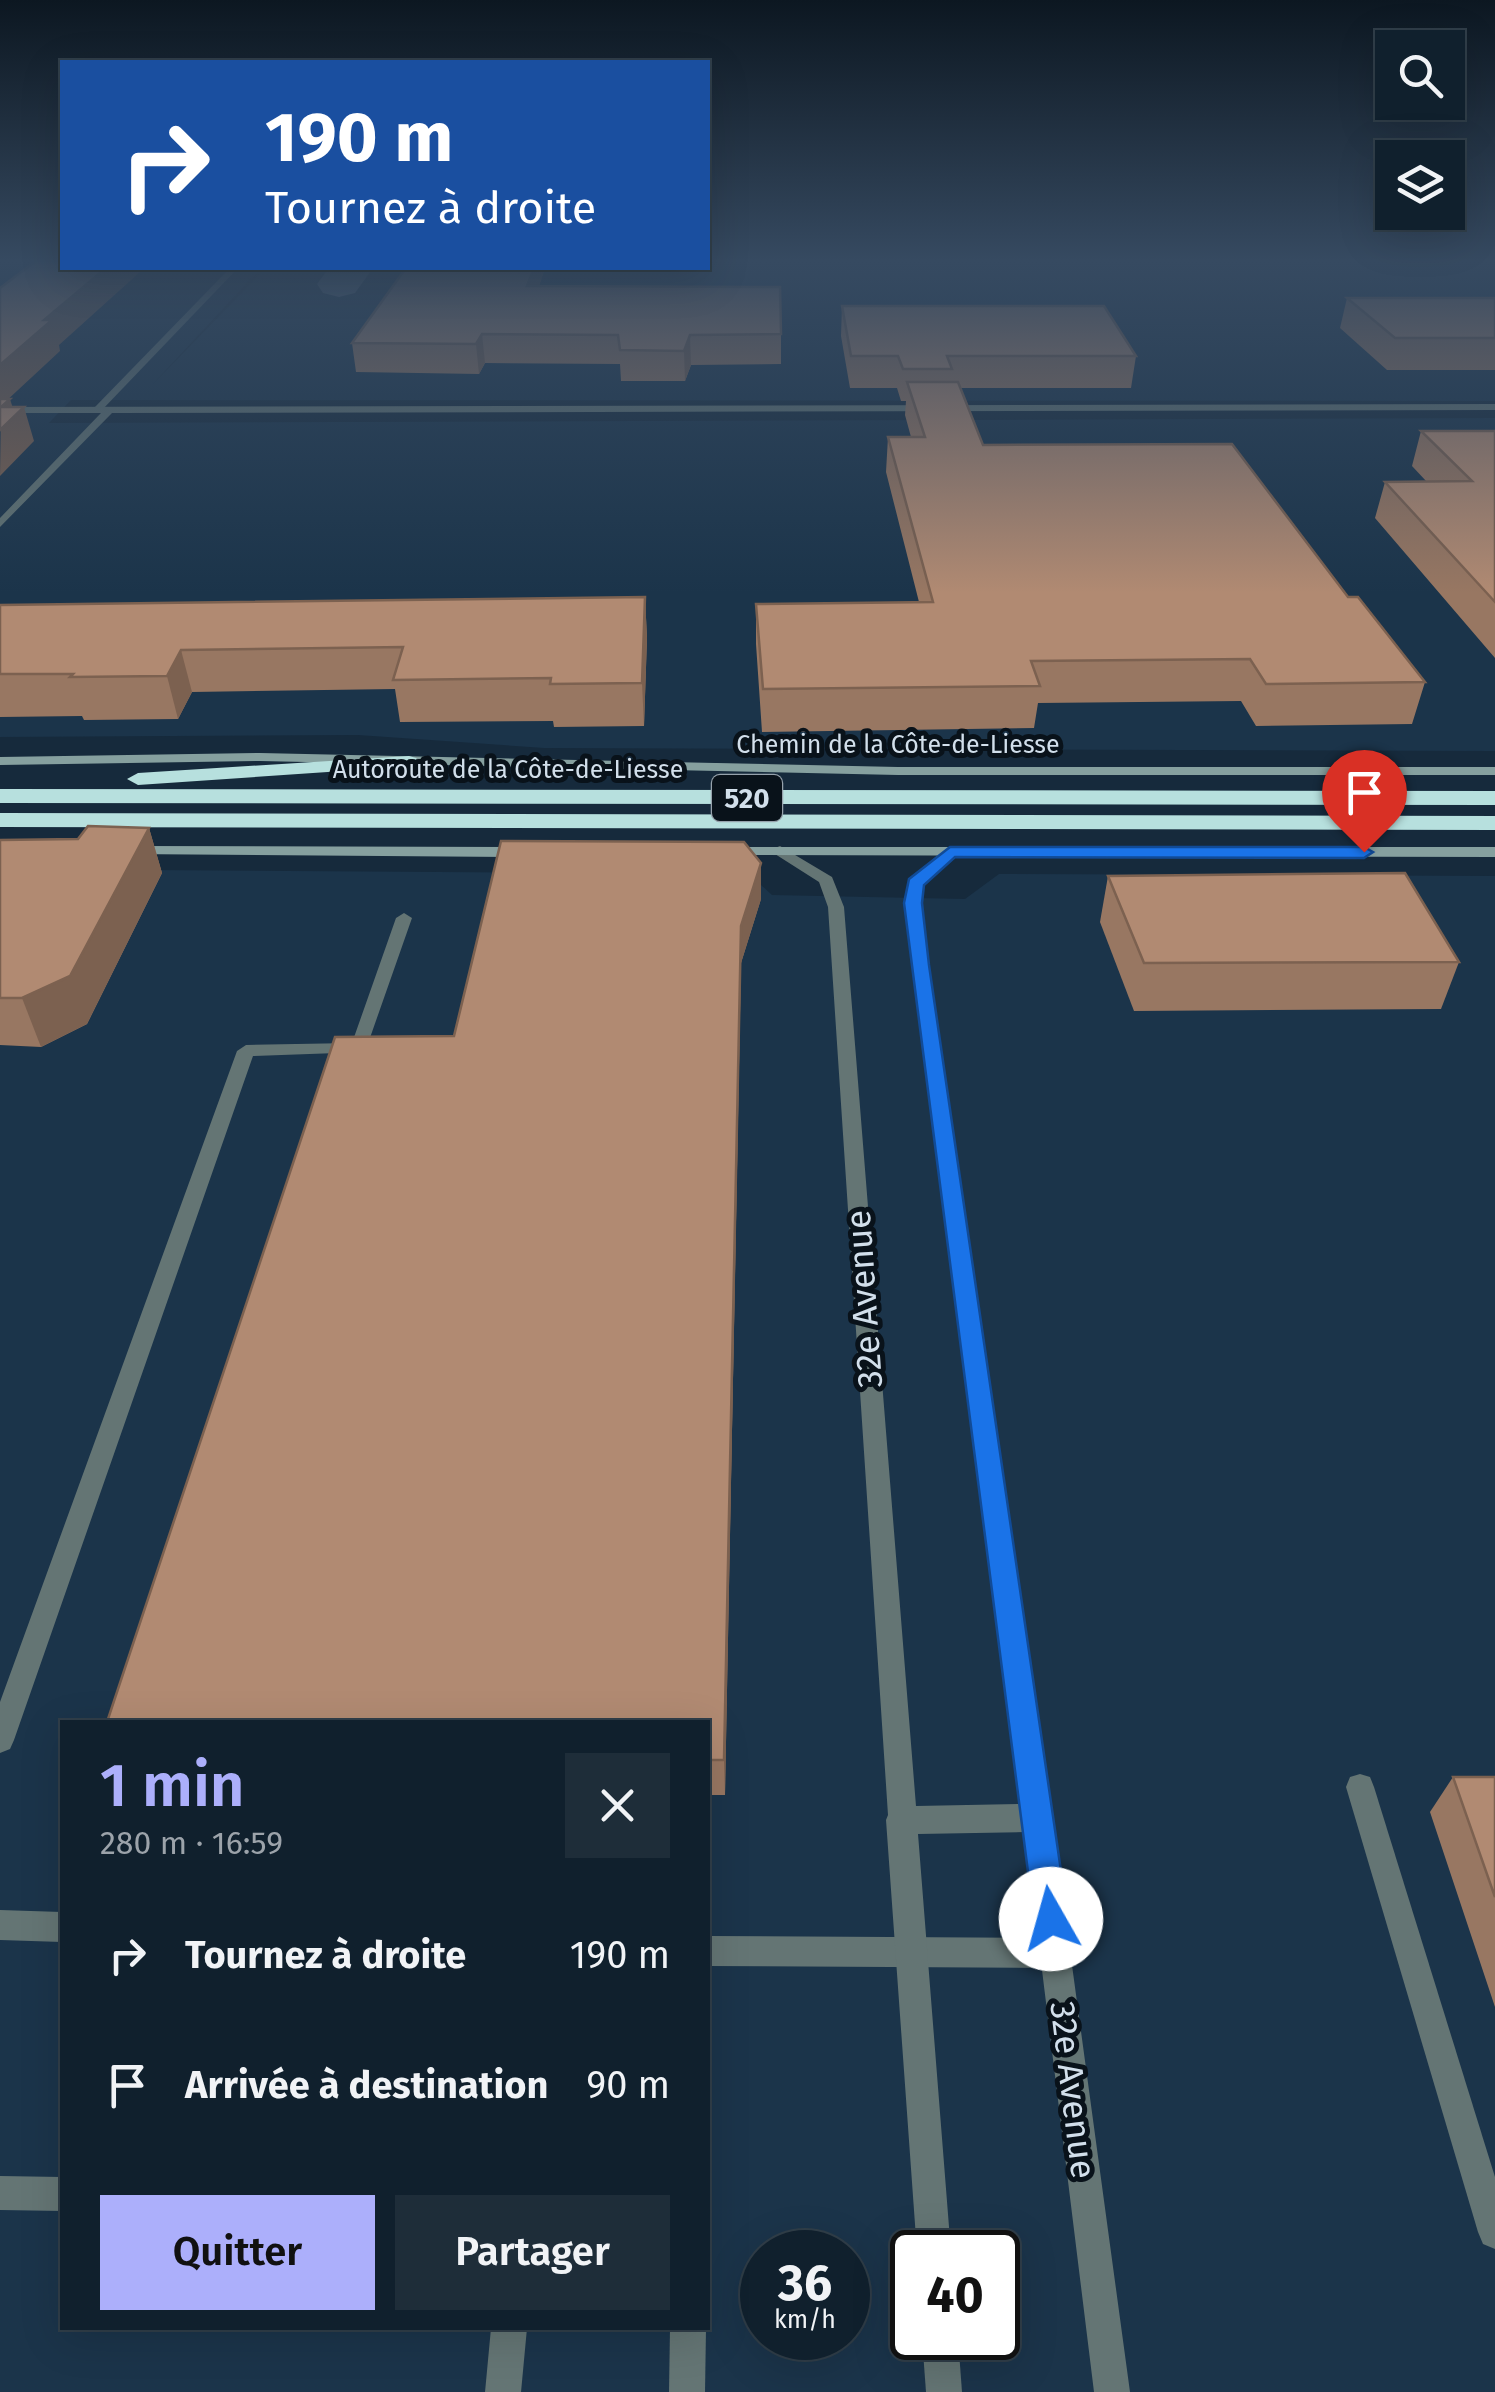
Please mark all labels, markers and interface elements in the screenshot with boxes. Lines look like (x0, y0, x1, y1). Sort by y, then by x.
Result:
map controls (1375, 30, 1465, 230)
button: search (1375, 30, 1465, 120)
text: 190 m (265, 96, 453, 180)
icon: right (100, 100, 230, 230)
button: layers (1375, 140, 1465, 230)
text: Tournez à droite (265, 181, 596, 235)
street label: Chemin de la Côte-de-Liesse (736, 730, 1060, 760)
pin (1322, 750, 1407, 853)
street label: Autoroute de la Côte-de-Liesse (333, 755, 683, 785)
icon: arrive (1337, 765, 1392, 820)
road number: 520 (712, 775, 782, 821)
street label: 32e Avenue (837, 1209, 891, 1389)
text: 1 min (100, 1750, 245, 1822)
button: close (565, 1753, 670, 1858)
text: 280 m · 16:59 (100, 1824, 283, 1862)
position arrow (999, 1867, 1103, 1971)
icon: right (100, 1928, 155, 1983)
text: Tournez à droite (185, 1932, 466, 1978)
text: 190 m (570, 1932, 670, 1978)
street label: 32e Avenue (1041, 1999, 1105, 2181)
icon: arrive (100, 2058, 155, 2113)
text: Arrivée à destination (185, 2062, 548, 2108)
text: 90 m (586, 2062, 670, 2108)
button: Quitter (100, 2195, 375, 2310)
button: Partager (395, 2195, 670, 2310)
speed limit sign: 40 (890, 2230, 1020, 2360)
text: 36 (778, 2253, 832, 2313)
text: km/h (774, 2305, 836, 2335)

